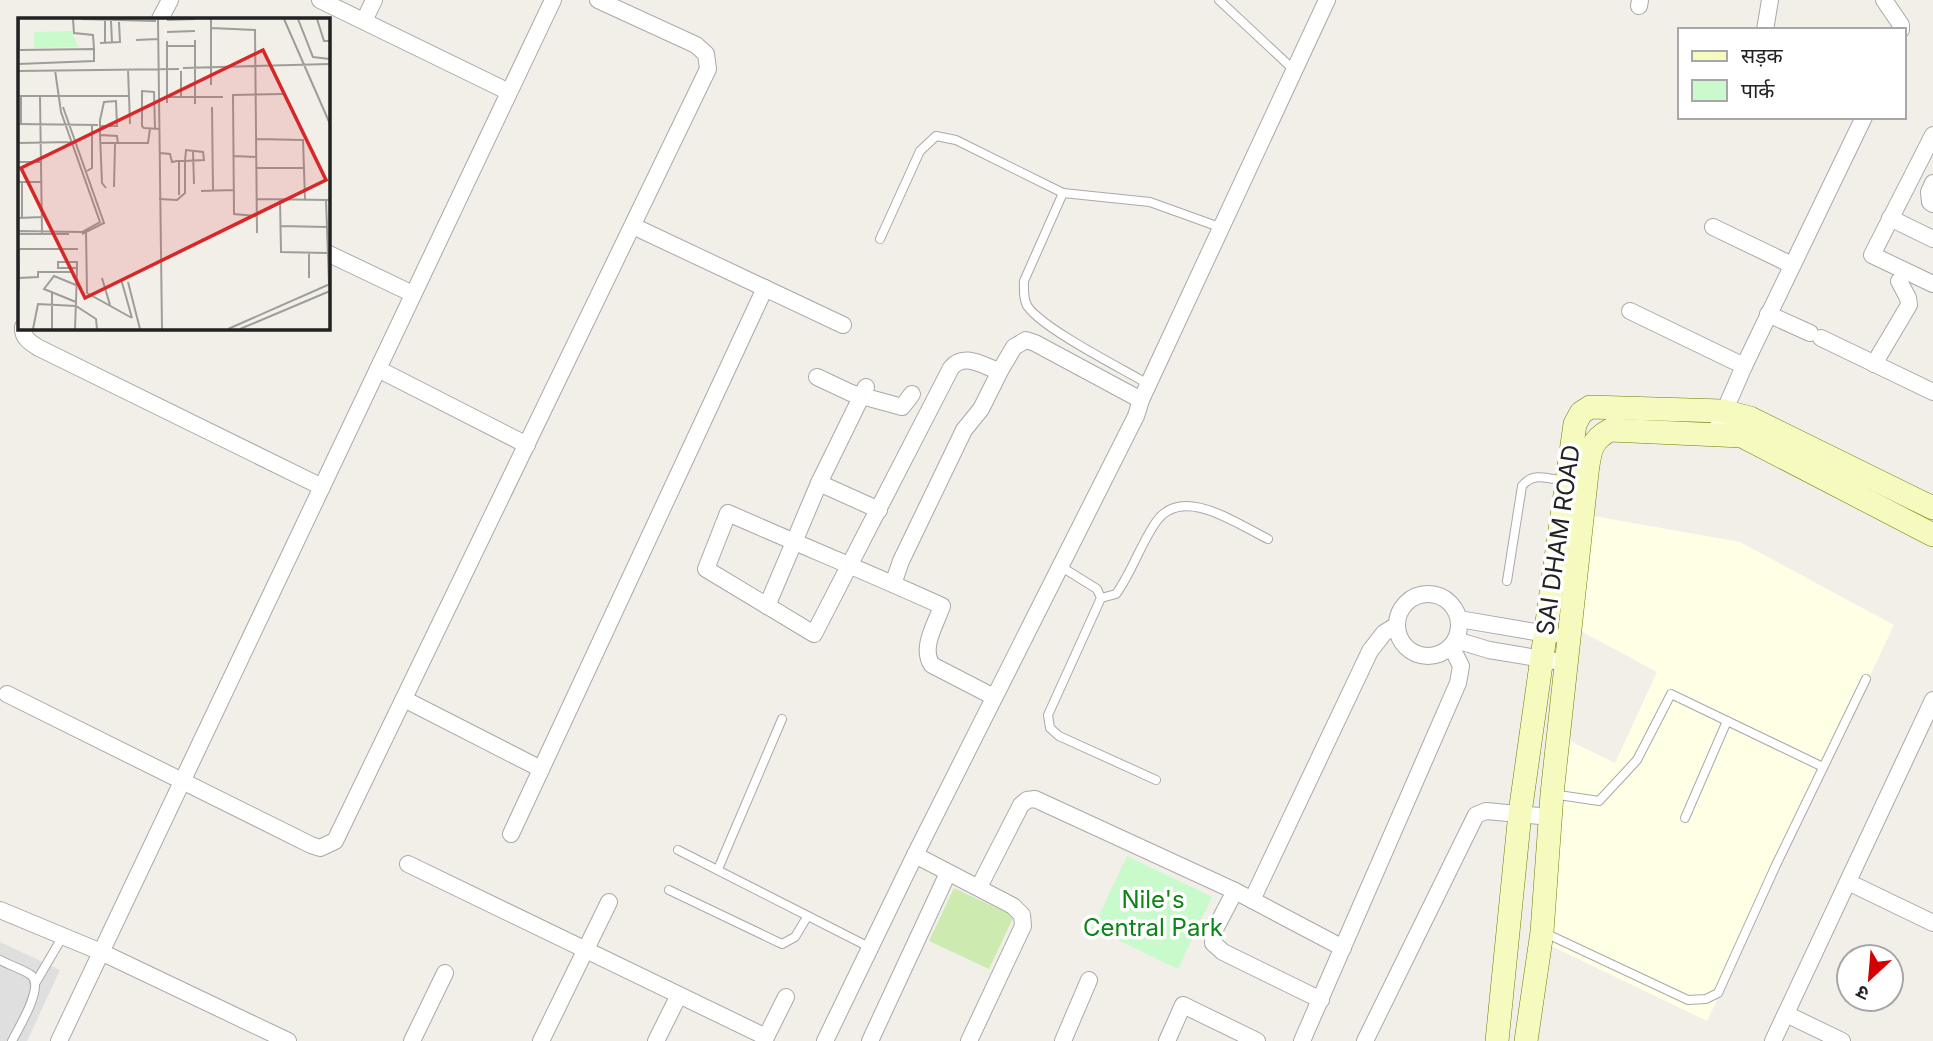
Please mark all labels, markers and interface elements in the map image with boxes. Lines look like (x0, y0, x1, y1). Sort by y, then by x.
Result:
inset map (18, 18, 329, 329)
legend (1678, 28, 1905, 119)
text: सड़क (1741, 43, 1783, 68)
text: पार्क (1741, 78, 1775, 103)
street label: SAI DHAM ROAD (1530, 443, 1586, 637)
park label: Nile's Central Park (1083, 885, 1223, 942)
north arrow (1835, 943, 1905, 1013)
text: उ (1852, 980, 1873, 1006)

